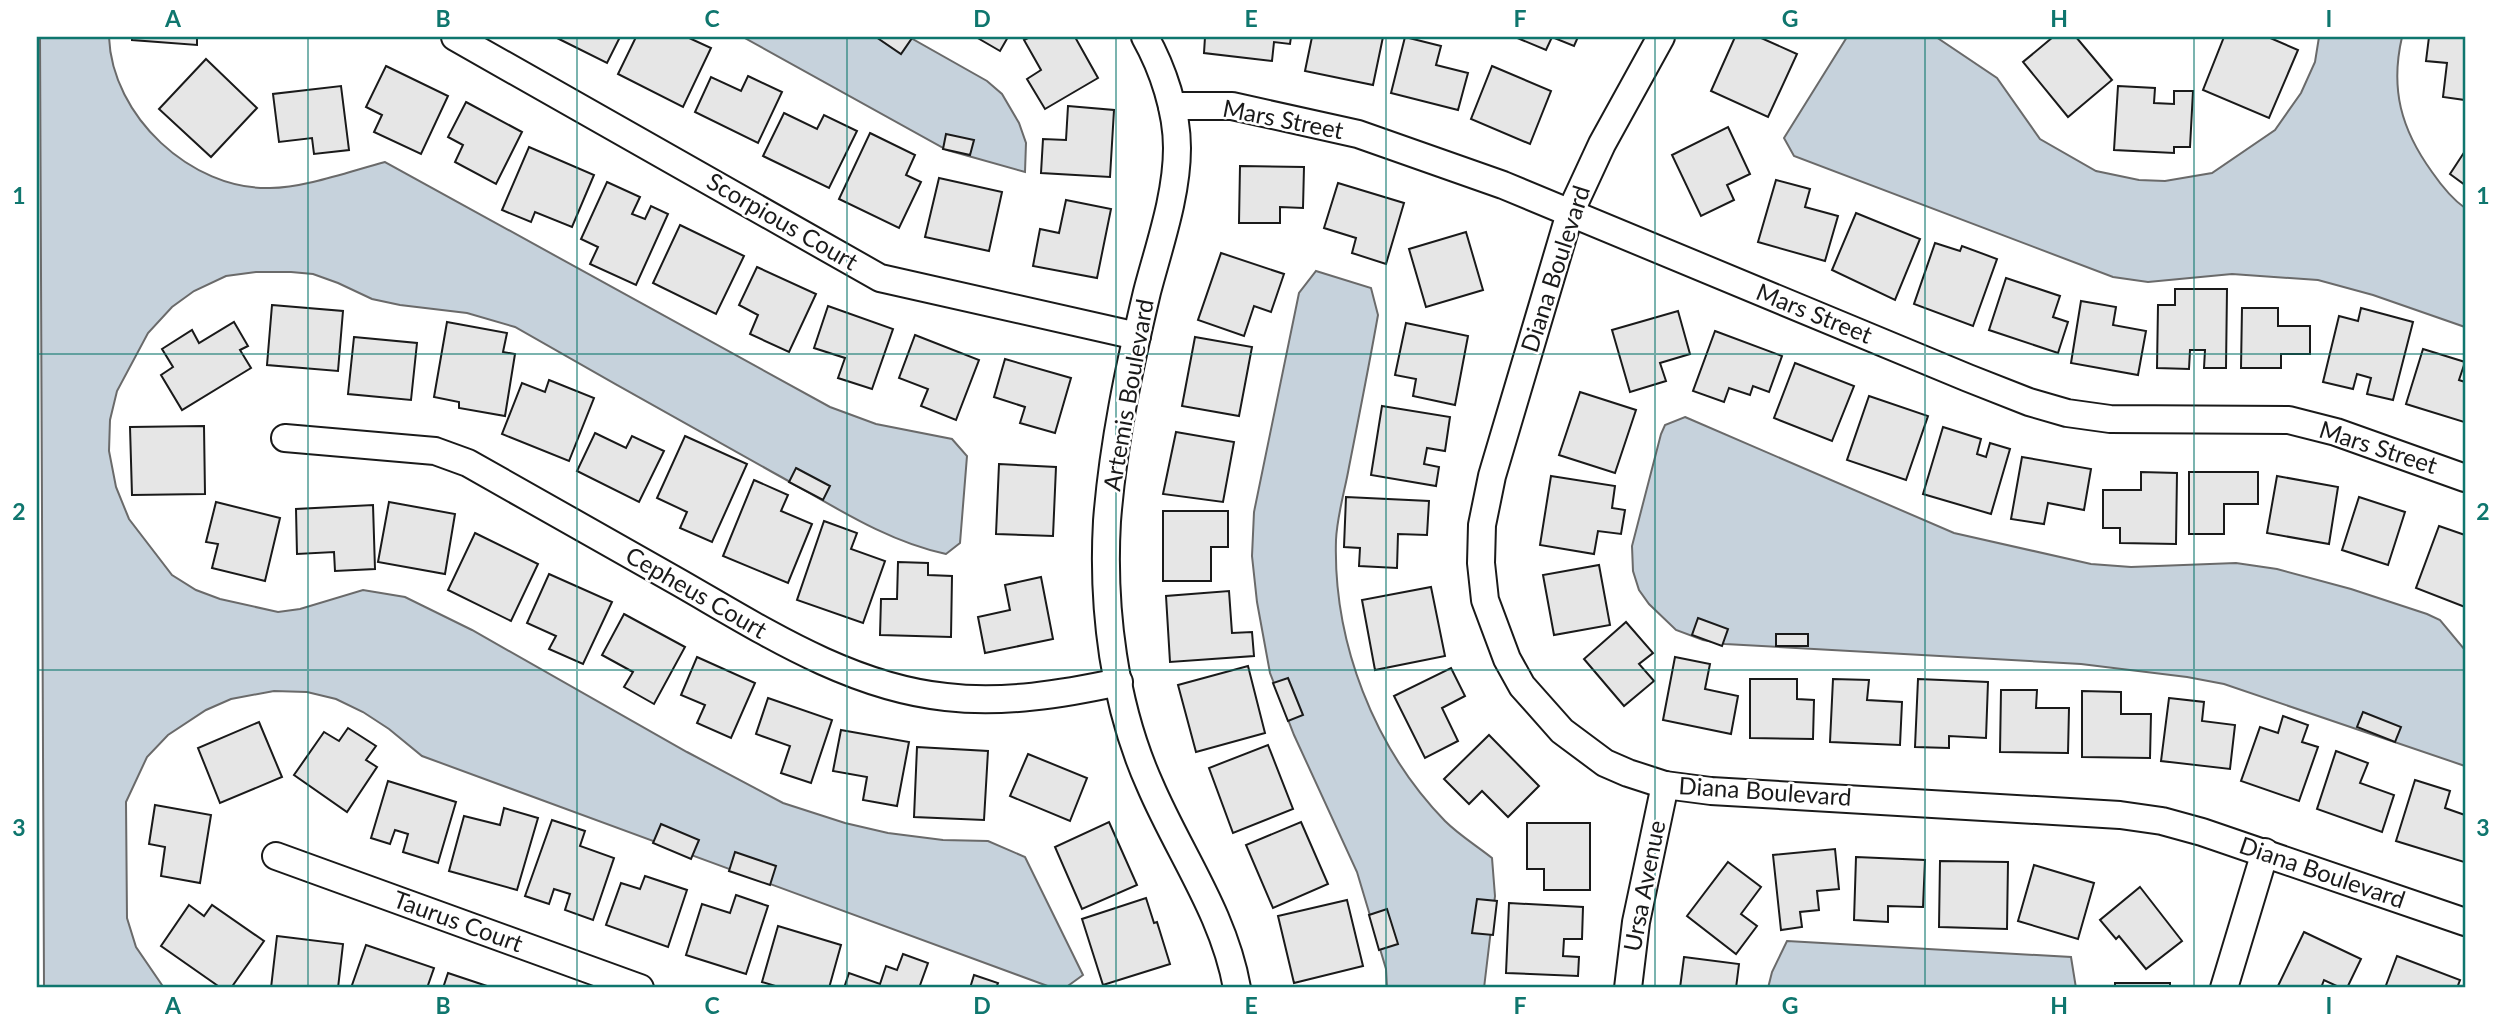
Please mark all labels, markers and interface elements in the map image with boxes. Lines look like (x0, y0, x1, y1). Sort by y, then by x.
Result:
text: A (164, 4, 182, 32)
text: B (435, 4, 451, 32)
text: C (704, 4, 720, 32)
text: D (973, 4, 991, 32)
text: E (1244, 4, 1258, 32)
text: F (1513, 4, 1527, 32)
text: G (1782, 4, 1798, 32)
text: H (2050, 4, 2068, 32)
text: I (2326, 4, 2332, 32)
street label: Mars Street (1221, 93, 1346, 144)
street label: Scorpious Court (702, 166, 864, 276)
text: 1 (12, 181, 26, 209)
text: 1 (2476, 181, 2490, 209)
street label: Diana Boulevard (1514, 182, 1595, 355)
street label: Mars Street (1752, 276, 1877, 349)
street label: Artemis Boulevard (1096, 297, 1159, 493)
street label: Mars Street (2316, 414, 2441, 479)
text: 2 (12, 497, 26, 525)
text: 2 (2476, 497, 2490, 525)
street label: Cepheus Court (621, 540, 773, 644)
street label: Diana Boulevard (1678, 770, 1853, 811)
text: 3 (12, 813, 26, 841)
text: 3 (2476, 813, 2490, 841)
street label: Ursa Avenue (1617, 818, 1670, 954)
street label: Diana Boulevard (2236, 830, 2409, 914)
street label: Taurus Court (390, 884, 528, 958)
text: A (164, 991, 182, 1019)
text: B (435, 991, 451, 1019)
text: C (704, 991, 720, 1019)
text: D (973, 991, 991, 1019)
text: E (1244, 991, 1258, 1019)
text: F (1513, 991, 1527, 1019)
text: G (1782, 991, 1798, 1019)
text: H (2050, 991, 2068, 1019)
text: I (2326, 991, 2332, 1019)

